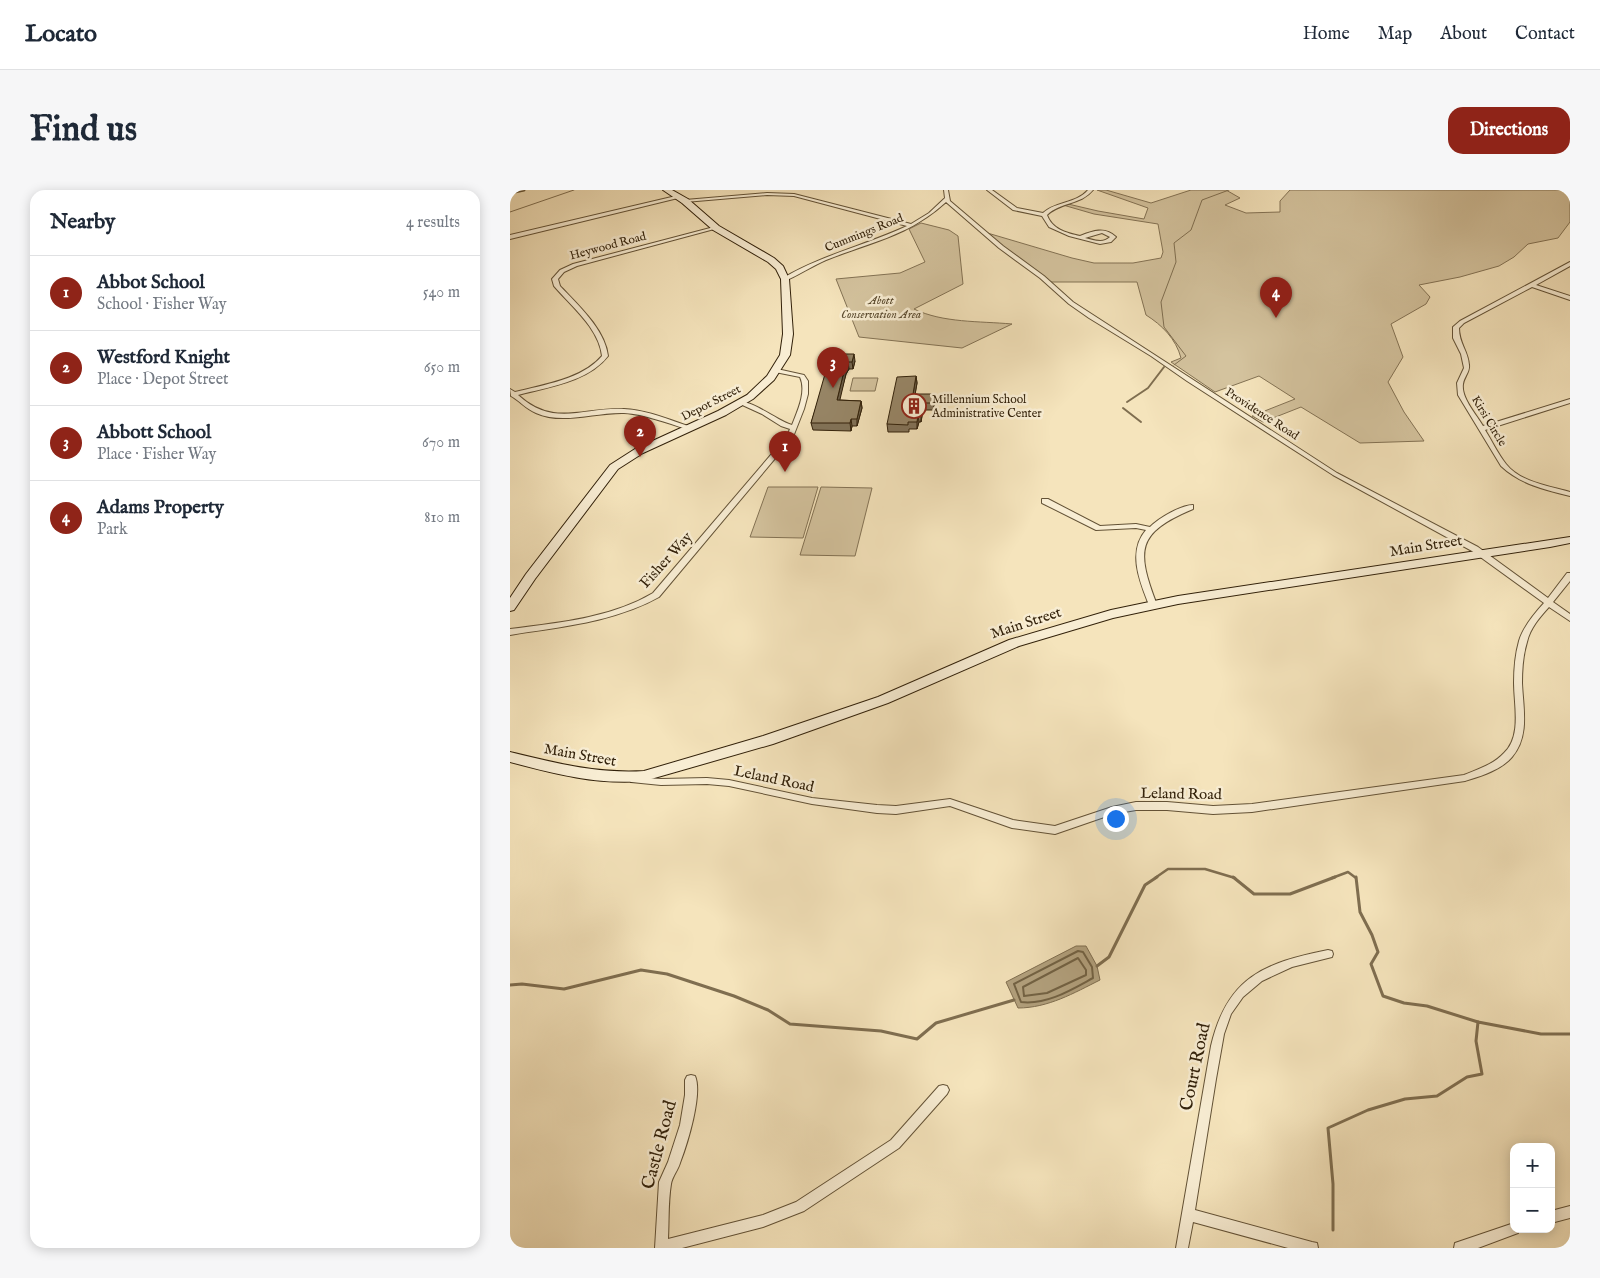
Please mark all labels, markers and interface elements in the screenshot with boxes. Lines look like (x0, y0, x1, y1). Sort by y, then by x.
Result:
text: Locato (25, 19, 97, 50)
text: Home (1303, 23, 1350, 46)
text: Map (1378, 23, 1412, 46)
text: About (1440, 23, 1487, 46)
text: Contact (1515, 23, 1575, 46)
button: Directions (1448, 107, 1570, 154)
text: Find us (30, 108, 137, 153)
text: Nearby (50, 209, 115, 236)
street label: Cummings Road (823, 210, 906, 256)
text: 4 results (406, 213, 460, 233)
street label: Heywood Road (568, 228, 648, 263)
text: Abbot School (97, 271, 205, 295)
pin: 4 (1260, 277, 1292, 318)
text: 1 (63, 283, 69, 303)
text: 540 m (423, 283, 460, 303)
park label: Abott Conservation Area (841, 293, 921, 322)
text: School · Fisher Way (97, 295, 227, 315)
text: Westford Knight (97, 346, 230, 370)
pin: 3 (817, 347, 849, 388)
text: 2 (62, 358, 70, 378)
text: 650 m (424, 358, 460, 378)
text: Place · Depot Street (97, 370, 229, 390)
street label: Depot Street (679, 382, 744, 425)
street label: Providence Road (1222, 385, 1302, 444)
place label: Millennium School Administrative Center (931, 392, 1042, 421)
building icon: Millennium School Administrative Center (901, 393, 927, 419)
street label: Kirsi Circle (1468, 393, 1510, 449)
pin: 2 (624, 416, 656, 457)
text: Abbott School (97, 421, 211, 445)
pin: 1 (769, 431, 801, 472)
text: 3 (63, 433, 69, 453)
text: 670 m (422, 433, 460, 453)
text: Place · Fisher Way (97, 445, 216, 465)
text: Adams Property (97, 496, 224, 520)
text: 4 (62, 508, 70, 528)
text: 810 m (424, 508, 460, 528)
text: Park (97, 520, 127, 540)
street label: Fisher Way (636, 527, 697, 592)
street label: Main Street (1388, 531, 1464, 561)
street label: Main Street (988, 603, 1064, 643)
street label: Main Street (542, 739, 618, 771)
street label: Leland Road (732, 761, 817, 797)
street label: Leland Road (1140, 784, 1223, 804)
your location (1103, 806, 1129, 832)
street label: Court Road (1175, 1021, 1217, 1113)
street label: Castle Road (637, 1098, 683, 1192)
map controls (1510, 1143, 1555, 1233)
button: + (1510, 1143, 1555, 1188)
button: − (1510, 1188, 1555, 1233)

